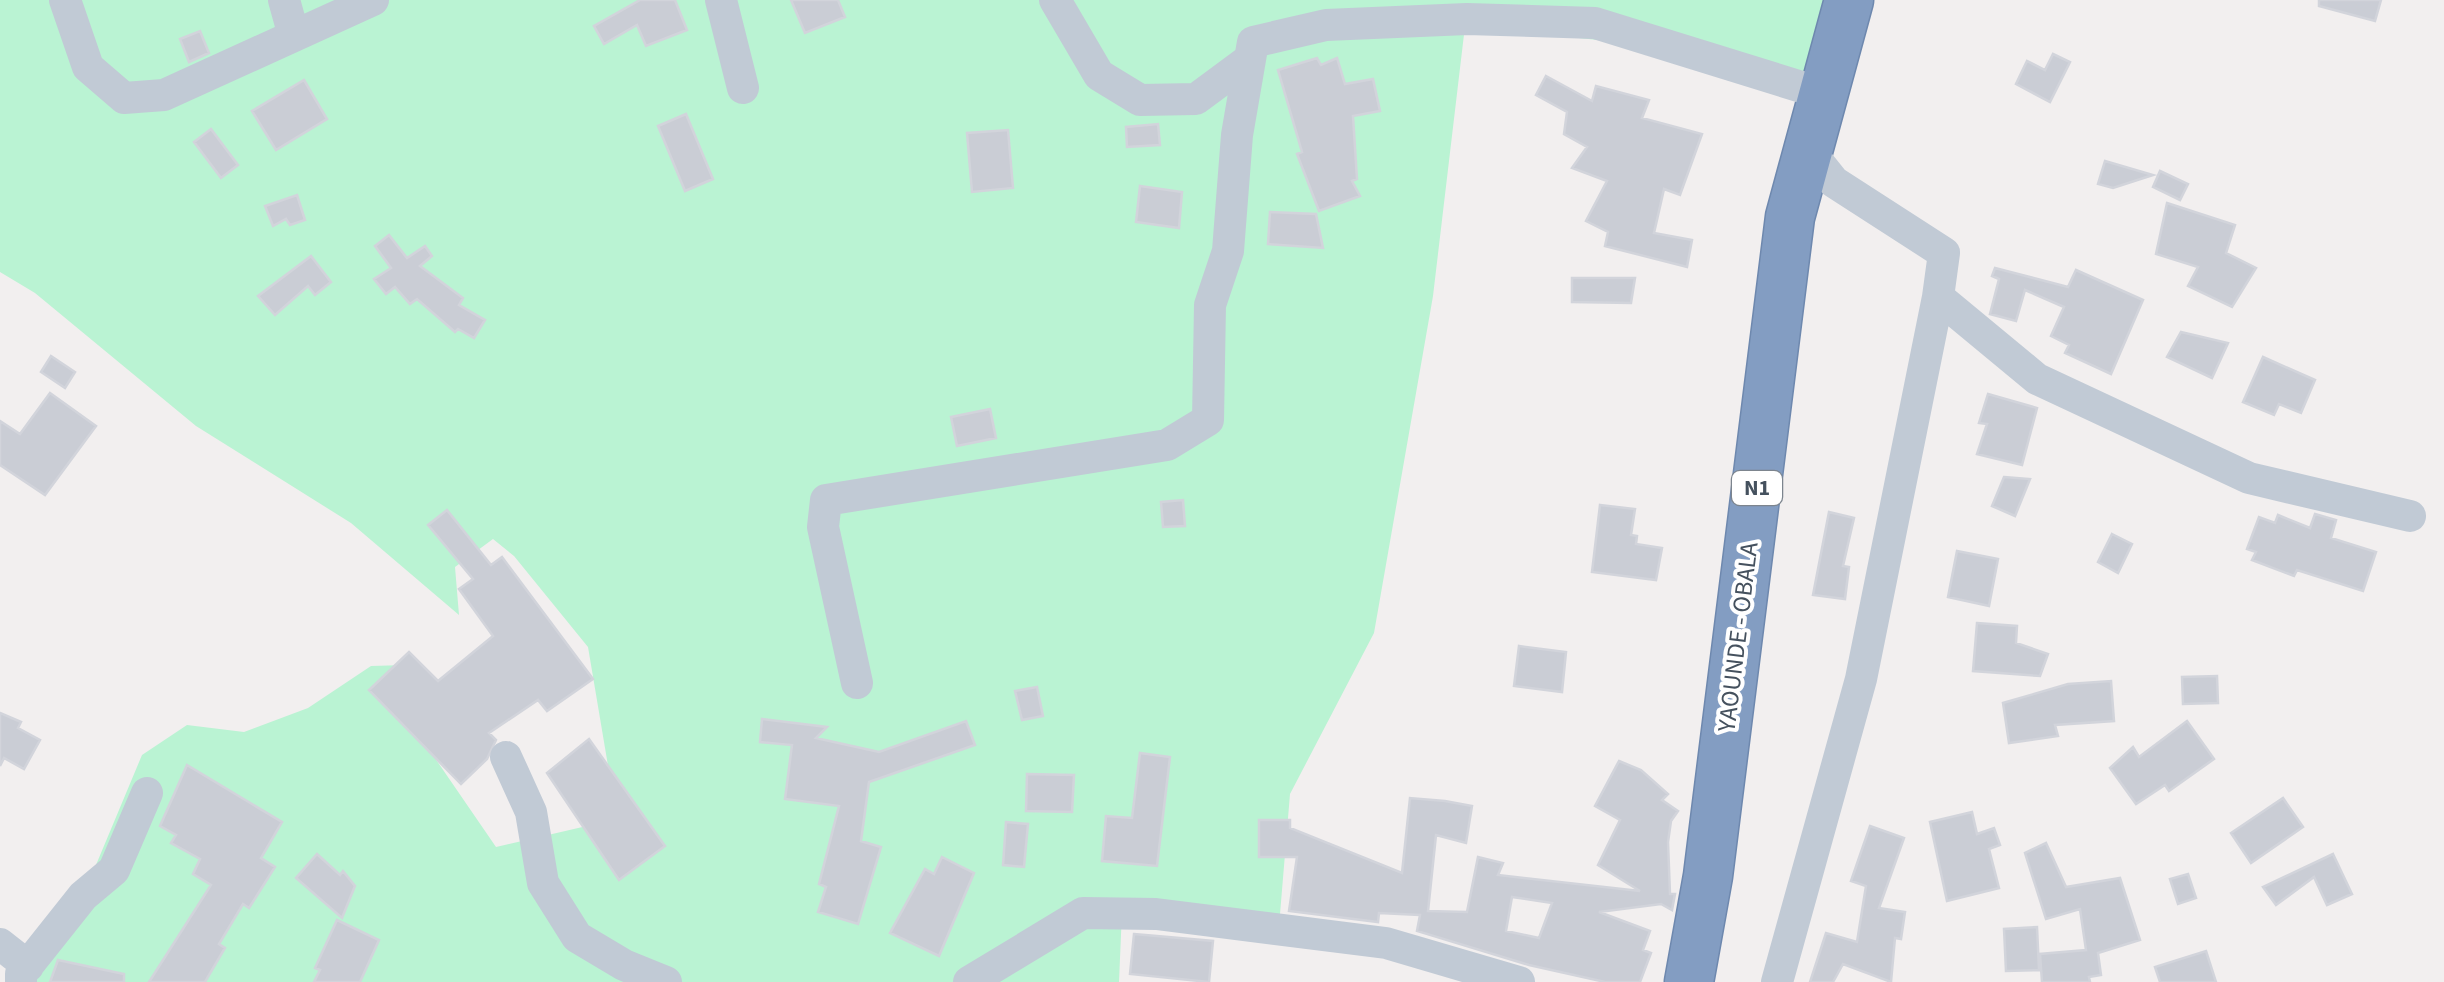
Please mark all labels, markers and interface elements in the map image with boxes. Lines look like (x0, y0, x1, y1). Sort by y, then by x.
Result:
road number: N1 (1732, 471, 1782, 505)
street label: YAOUNDE - OBALA (1708, 540, 1768, 735)

